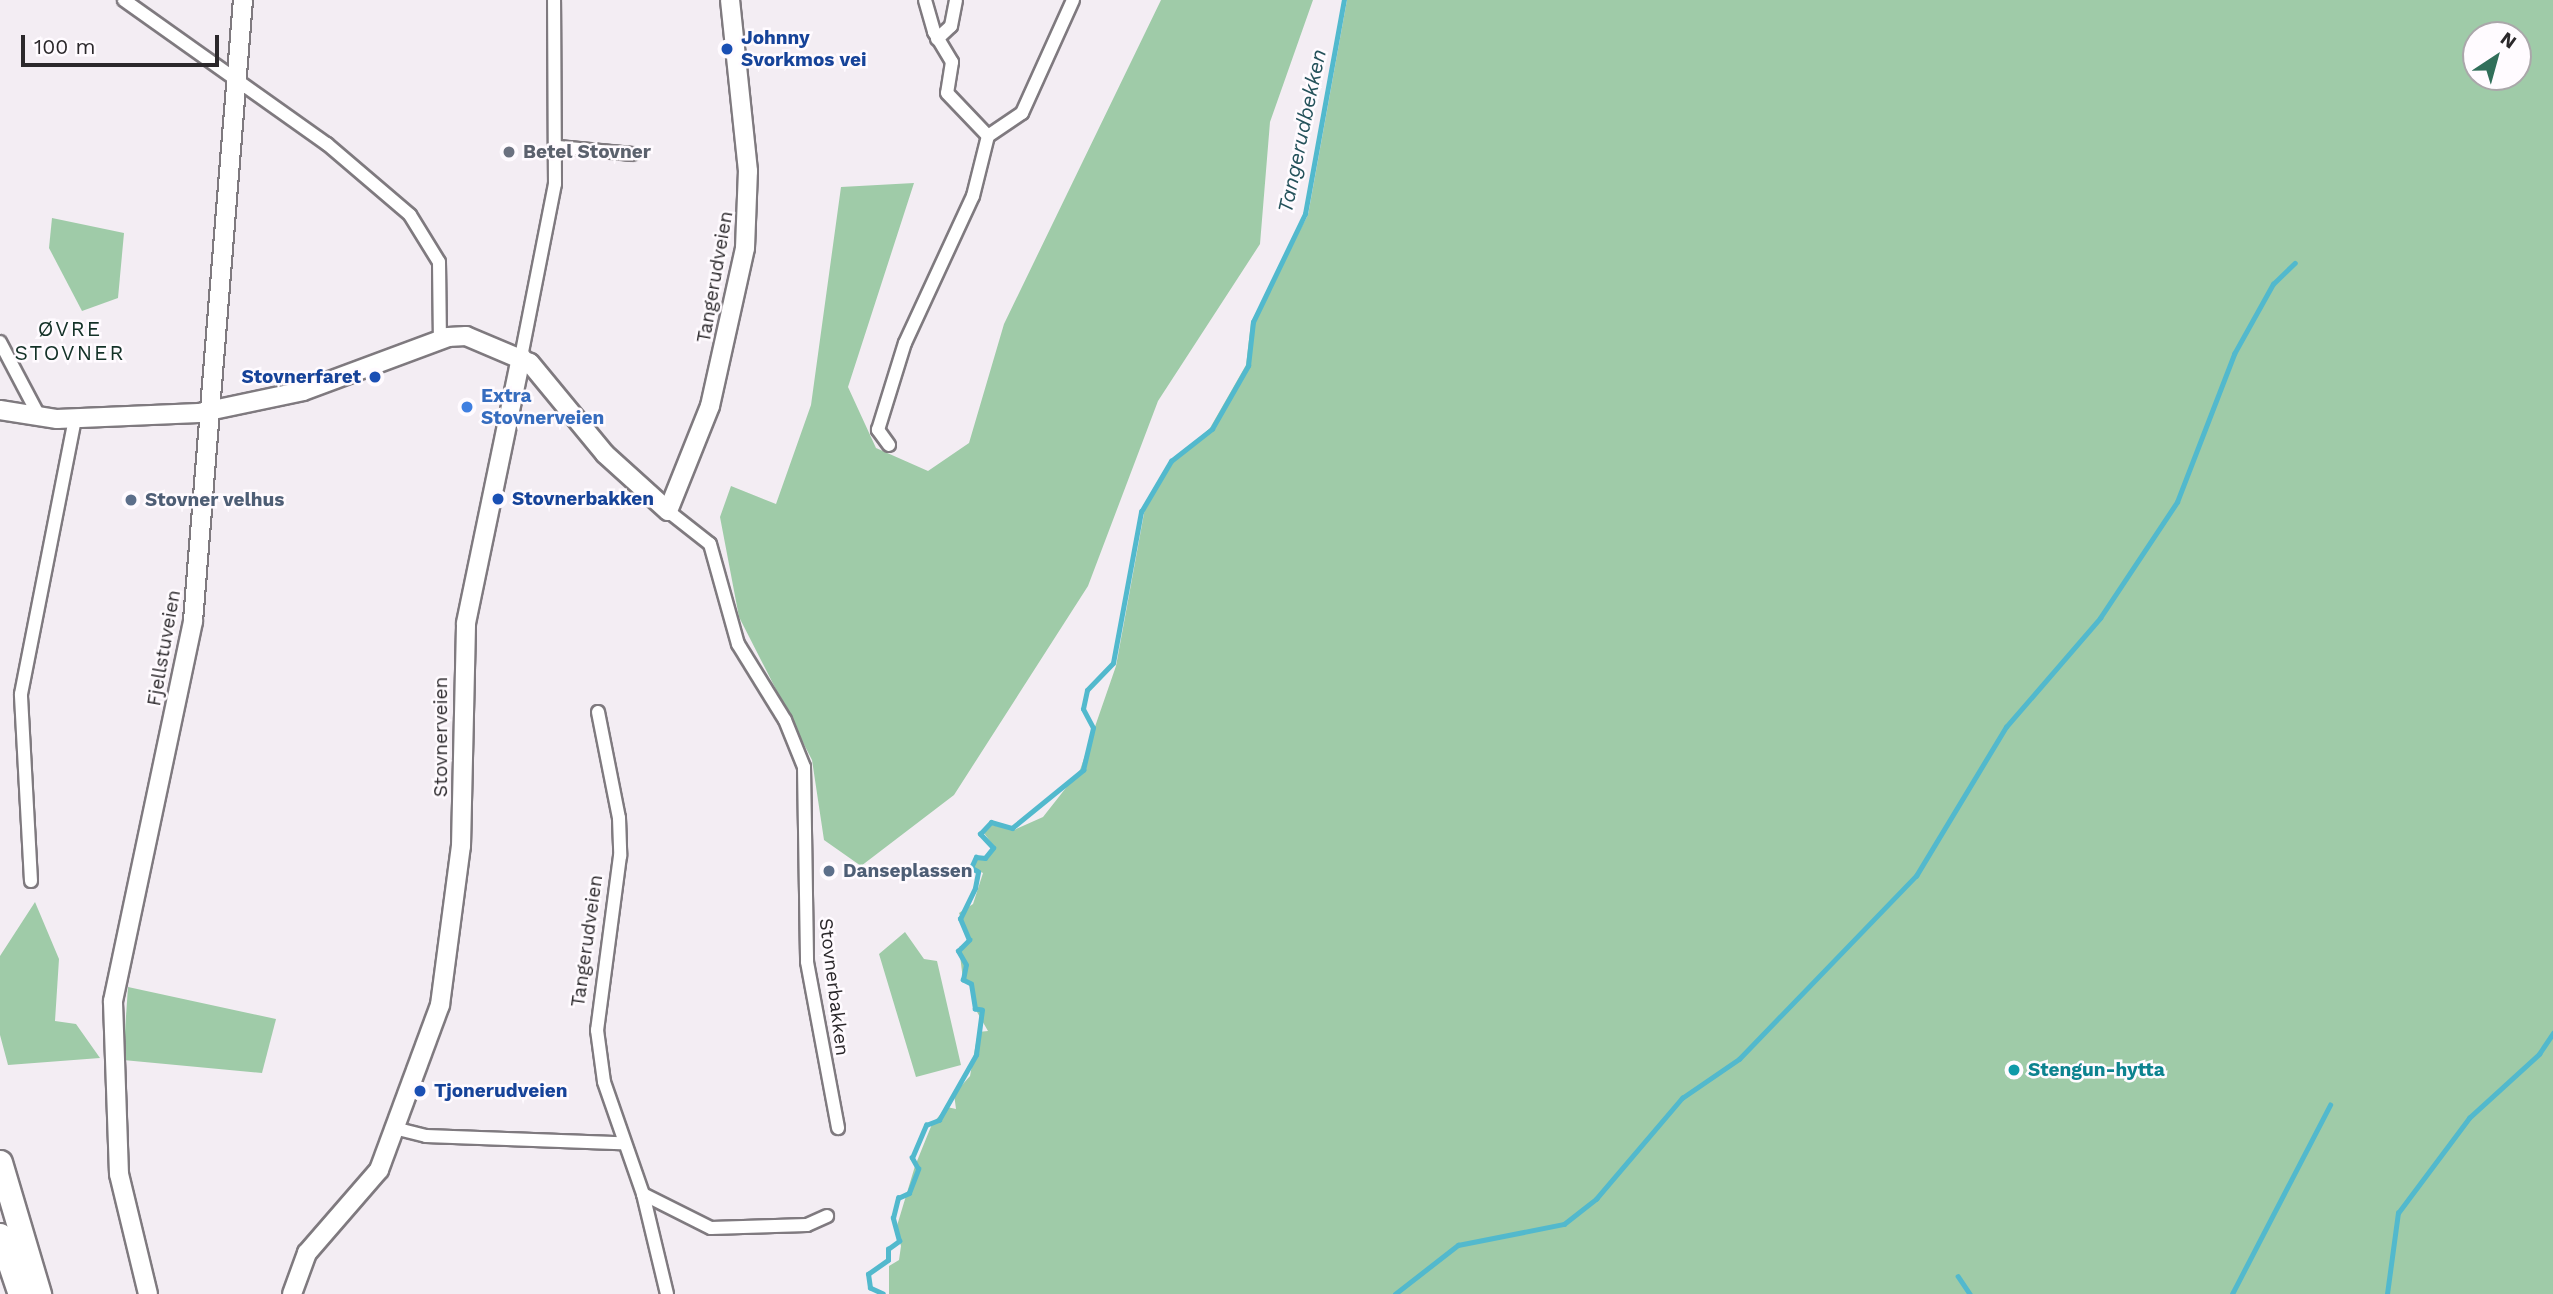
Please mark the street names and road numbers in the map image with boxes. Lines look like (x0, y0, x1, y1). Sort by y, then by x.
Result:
street label: Tangerudveien (692, 209, 738, 345)
street label: Fjellstuveien (143, 588, 185, 708)
street label: Stovnerveien (430, 677, 452, 797)
street label: Tangerudveien (566, 873, 608, 1009)
street label: Stovnerbakken (814, 917, 854, 1057)

